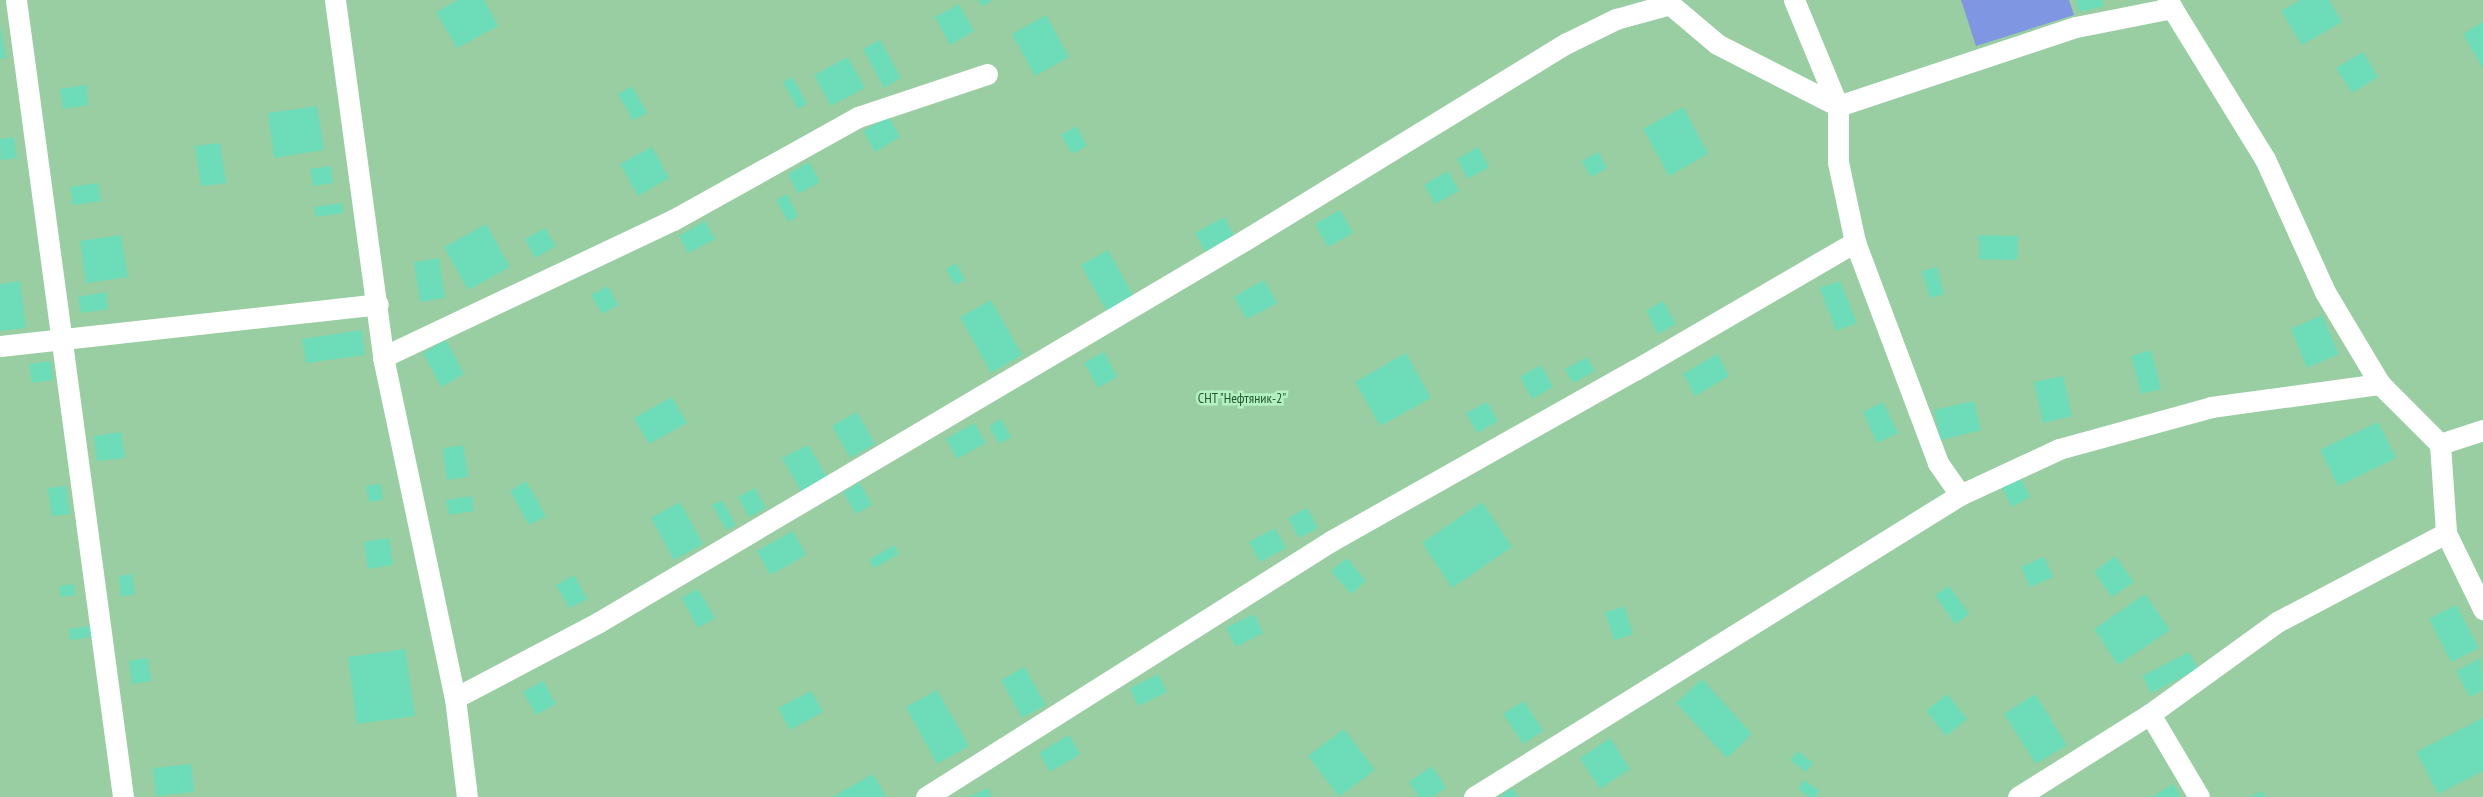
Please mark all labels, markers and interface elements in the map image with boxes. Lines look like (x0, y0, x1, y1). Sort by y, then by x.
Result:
park label: СНТ "Нефтяник-2" (1197, 390, 1287, 406)

